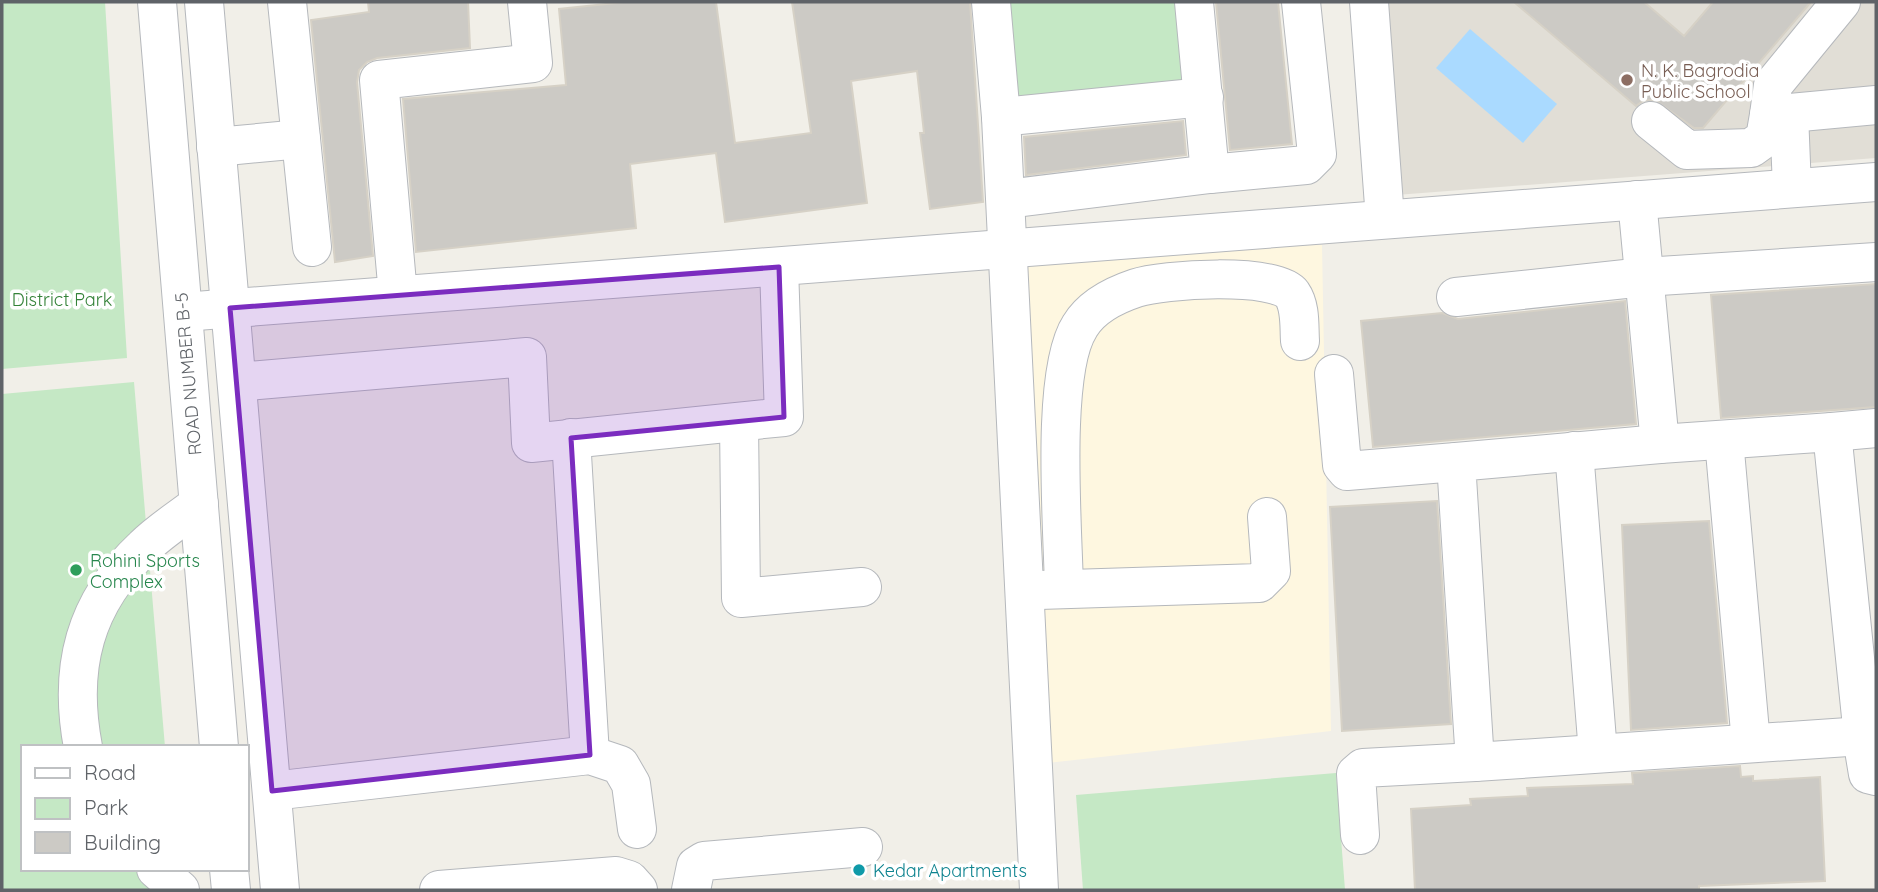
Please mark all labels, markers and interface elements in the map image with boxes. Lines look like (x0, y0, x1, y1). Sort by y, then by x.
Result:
place label: N. K. Bagrodia Public School (1641, 59, 1760, 103)
marker: N. K. Bagrodia Public School (1619, 72, 1635, 88)
park label: District Park (12, 288, 112, 311)
street label: ROAD NUMBER B-5 (169, 292, 207, 456)
place label: Rohini Sports Complex (90, 549, 200, 593)
marker: Rohini Sports Complex (68, 562, 84, 578)
legend (21, 745, 248, 871)
text: Road (84, 759, 136, 785)
text: Park (84, 794, 128, 820)
text: Building (84, 829, 161, 855)
place label: Kedar Apartments (873, 859, 1027, 882)
marker: Kedar Apartments (851, 862, 867, 878)

